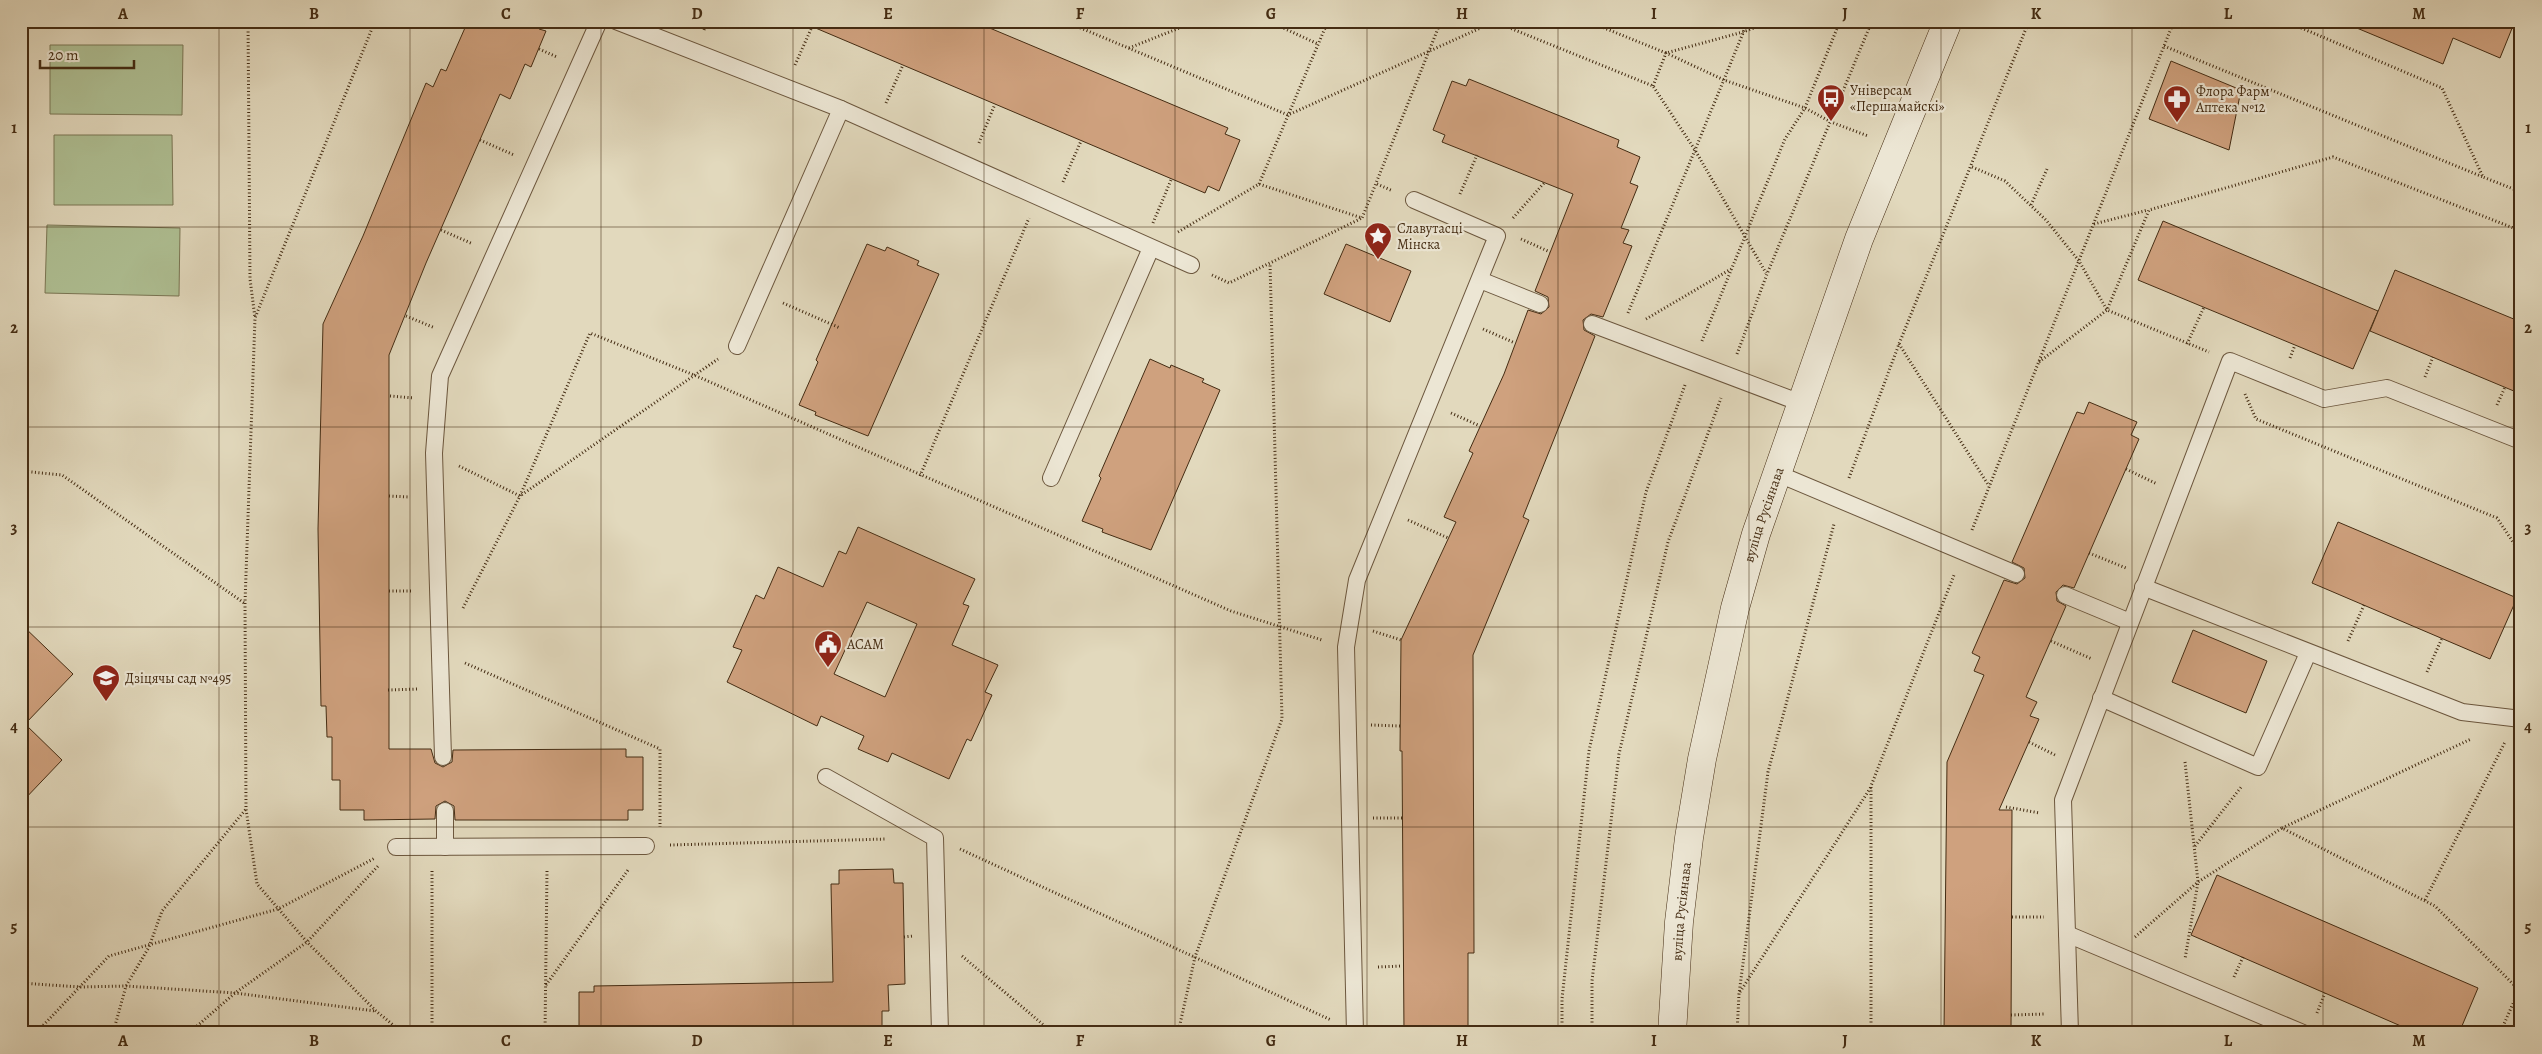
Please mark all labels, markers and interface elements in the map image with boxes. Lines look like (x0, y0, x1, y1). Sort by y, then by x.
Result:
text: A (117, 3, 129, 25)
text: B (309, 3, 319, 25)
text: C (501, 3, 511, 25)
text: D (691, 3, 703, 25)
text: E (883, 3, 893, 25)
text: F (1076, 3, 1085, 25)
text: G (1266, 3, 1276, 25)
text: H (1456, 3, 1468, 25)
text: I (1651, 3, 1657, 25)
text: J (1842, 3, 1848, 25)
text: K (2031, 3, 2042, 25)
text: L (2224, 3, 2233, 25)
text: M (2412, 3, 2426, 25)
scale bar (40, 38, 134, 70)
text: 20 m (48, 45, 79, 65)
place label: Універсам «Першамайскі» (1850, 81, 1945, 116)
place label: Флора Фарм Аптека №12 (2195, 82, 2270, 117)
bus stop icon: Універсам «Першамайскі» (1816, 83, 1846, 122)
pharmacy icon: Флора Фарм Аптека №12 (2162, 84, 2192, 123)
text: 1 (11, 117, 17, 139)
text: 1 (2525, 117, 2531, 139)
place label: Славутасці Мінска (1397, 219, 1463, 254)
place icon: Славутасці Мінска (1363, 221, 1393, 260)
text: 2 (10, 317, 18, 339)
text: 2 (2524, 317, 2532, 339)
street label: вуліца Русіянава (1739, 464, 1789, 565)
text: 3 (11, 517, 18, 539)
text: 3 (2525, 517, 2532, 539)
public building icon: АСАМ (813, 629, 843, 668)
place label: АСАМ (846, 635, 884, 654)
school or university icon: Дзіцячы сад №495 (91, 663, 121, 702)
place label: Дзіцячы сад №495 (125, 669, 231, 688)
text: 4 (10, 716, 18, 738)
text: 4 (2524, 716, 2532, 738)
street label: вуліца Русіянава (1668, 860, 1696, 962)
text: 5 (11, 916, 18, 938)
text: 5 (2525, 916, 2532, 938)
text: A (117, 1030, 129, 1052)
text: B (309, 1030, 319, 1052)
text: C (501, 1030, 511, 1052)
text: D (691, 1030, 703, 1052)
text: E (883, 1030, 893, 1052)
text: F (1076, 1030, 1085, 1052)
text: G (1266, 1030, 1276, 1052)
text: H (1456, 1030, 1468, 1052)
text: I (1651, 1030, 1657, 1052)
text: J (1842, 1030, 1848, 1052)
text: K (2031, 1030, 2042, 1052)
text: L (2224, 1030, 2233, 1052)
text: M (2412, 1030, 2426, 1052)

